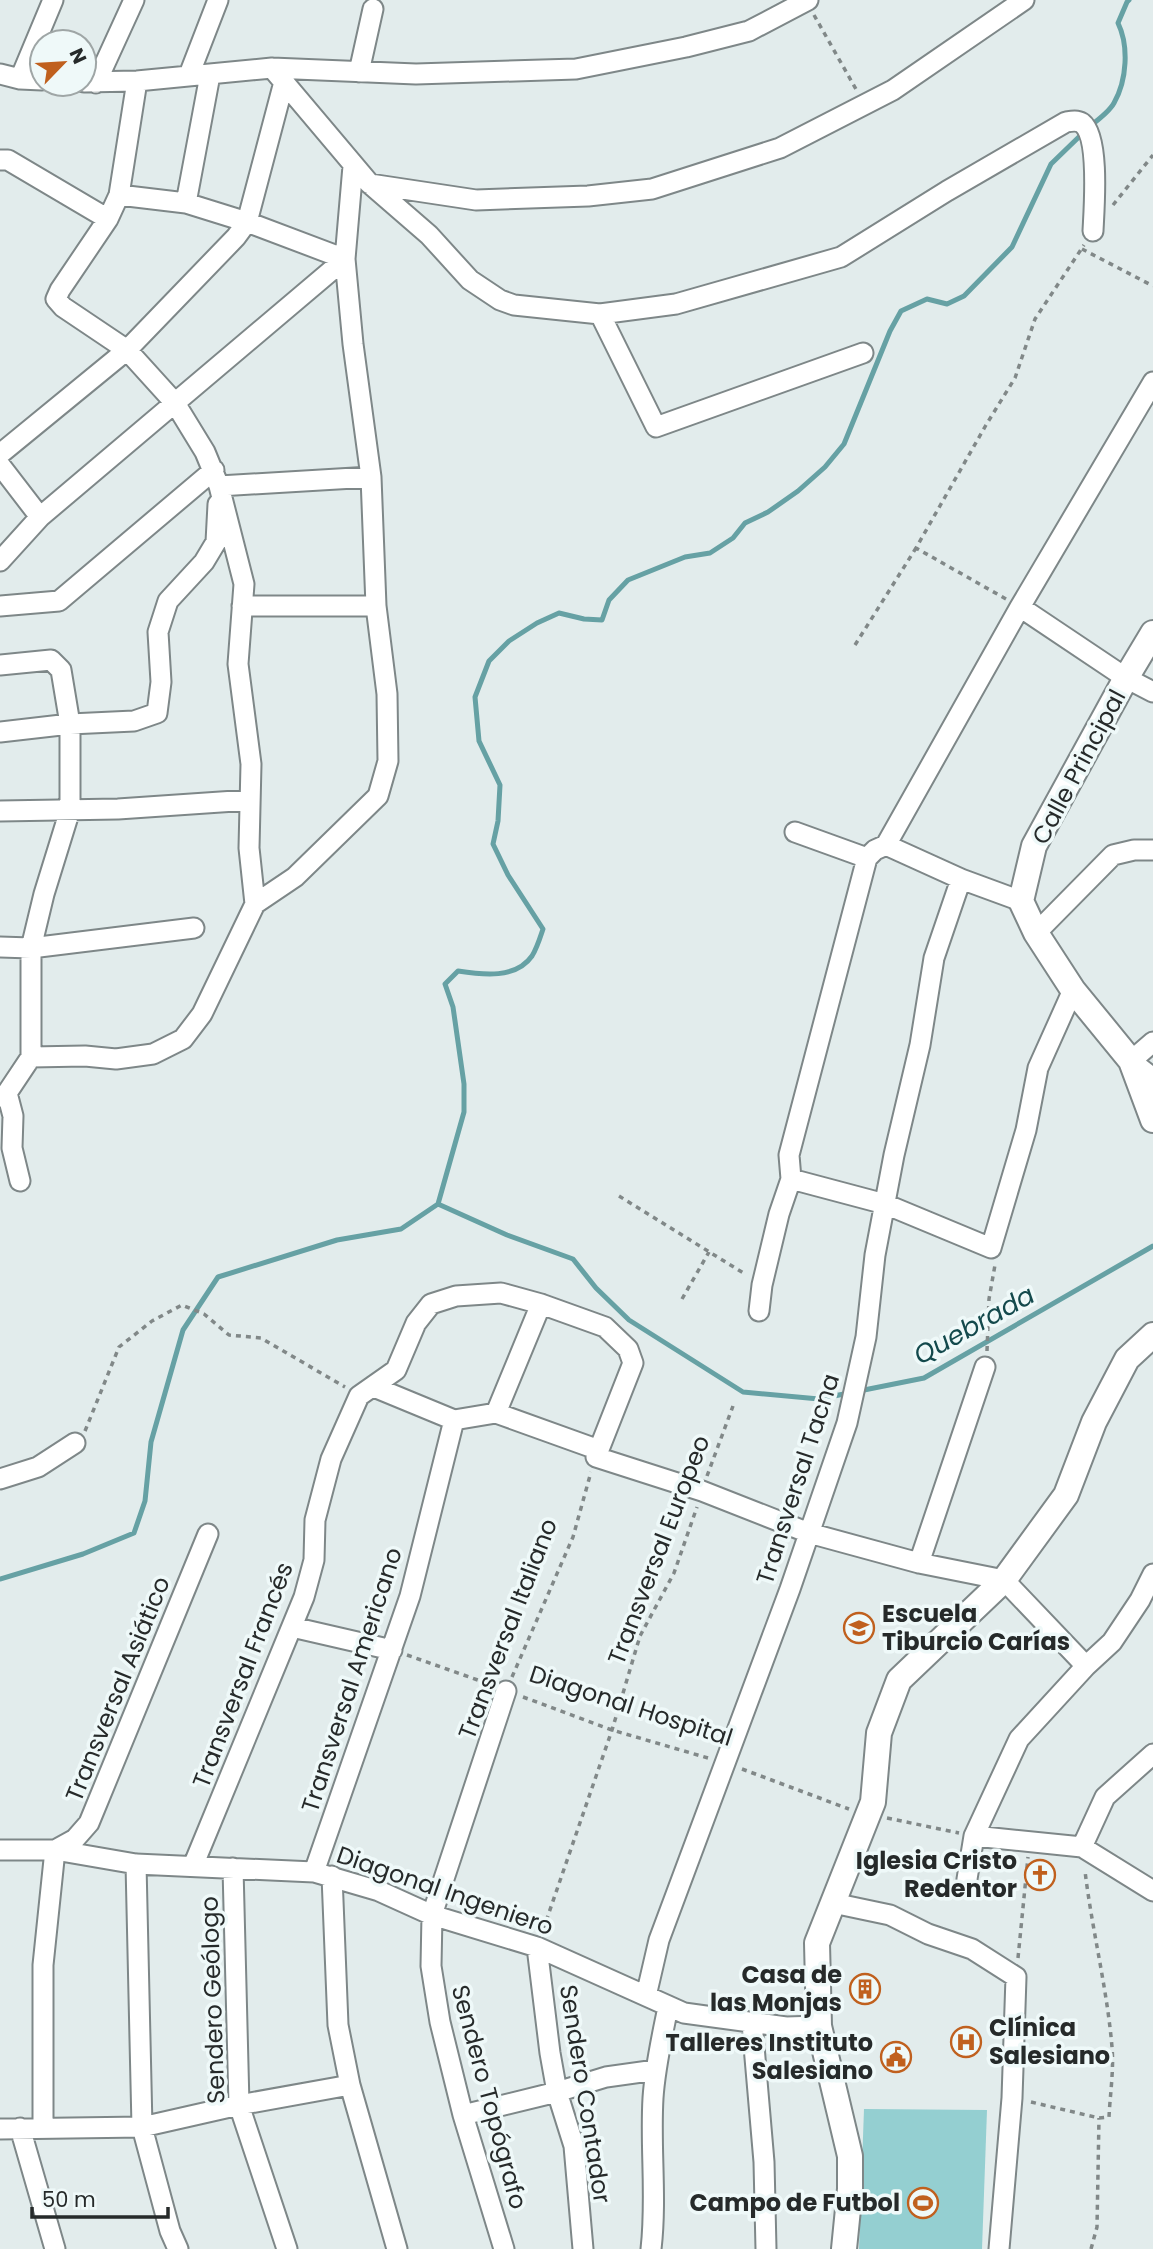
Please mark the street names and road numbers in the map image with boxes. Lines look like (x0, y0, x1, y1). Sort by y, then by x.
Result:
street label: Calle Principal (1024, 684, 1133, 850)
street label: Transversal Tacna (748, 1369, 847, 1588)
street label: Transversal Europeo (600, 1431, 717, 1669)
street label: Transversal Italiano (450, 1514, 565, 1744)
street label: Transversal Americano (293, 1543, 410, 1816)
street label: Transversal Francés (184, 1557, 301, 1792)
street label: Transversal Asiático (57, 1571, 178, 1806)
street label: Diagonal Hospital (525, 1657, 737, 1754)
street label: Diagonal Ingeniero (332, 1838, 558, 1943)
street label: Sendero Geólogo (192, 1896, 233, 2104)
street label: Sendero Topógrafo (444, 1981, 535, 2213)
street label: Sendero Contador (552, 1982, 619, 2206)

